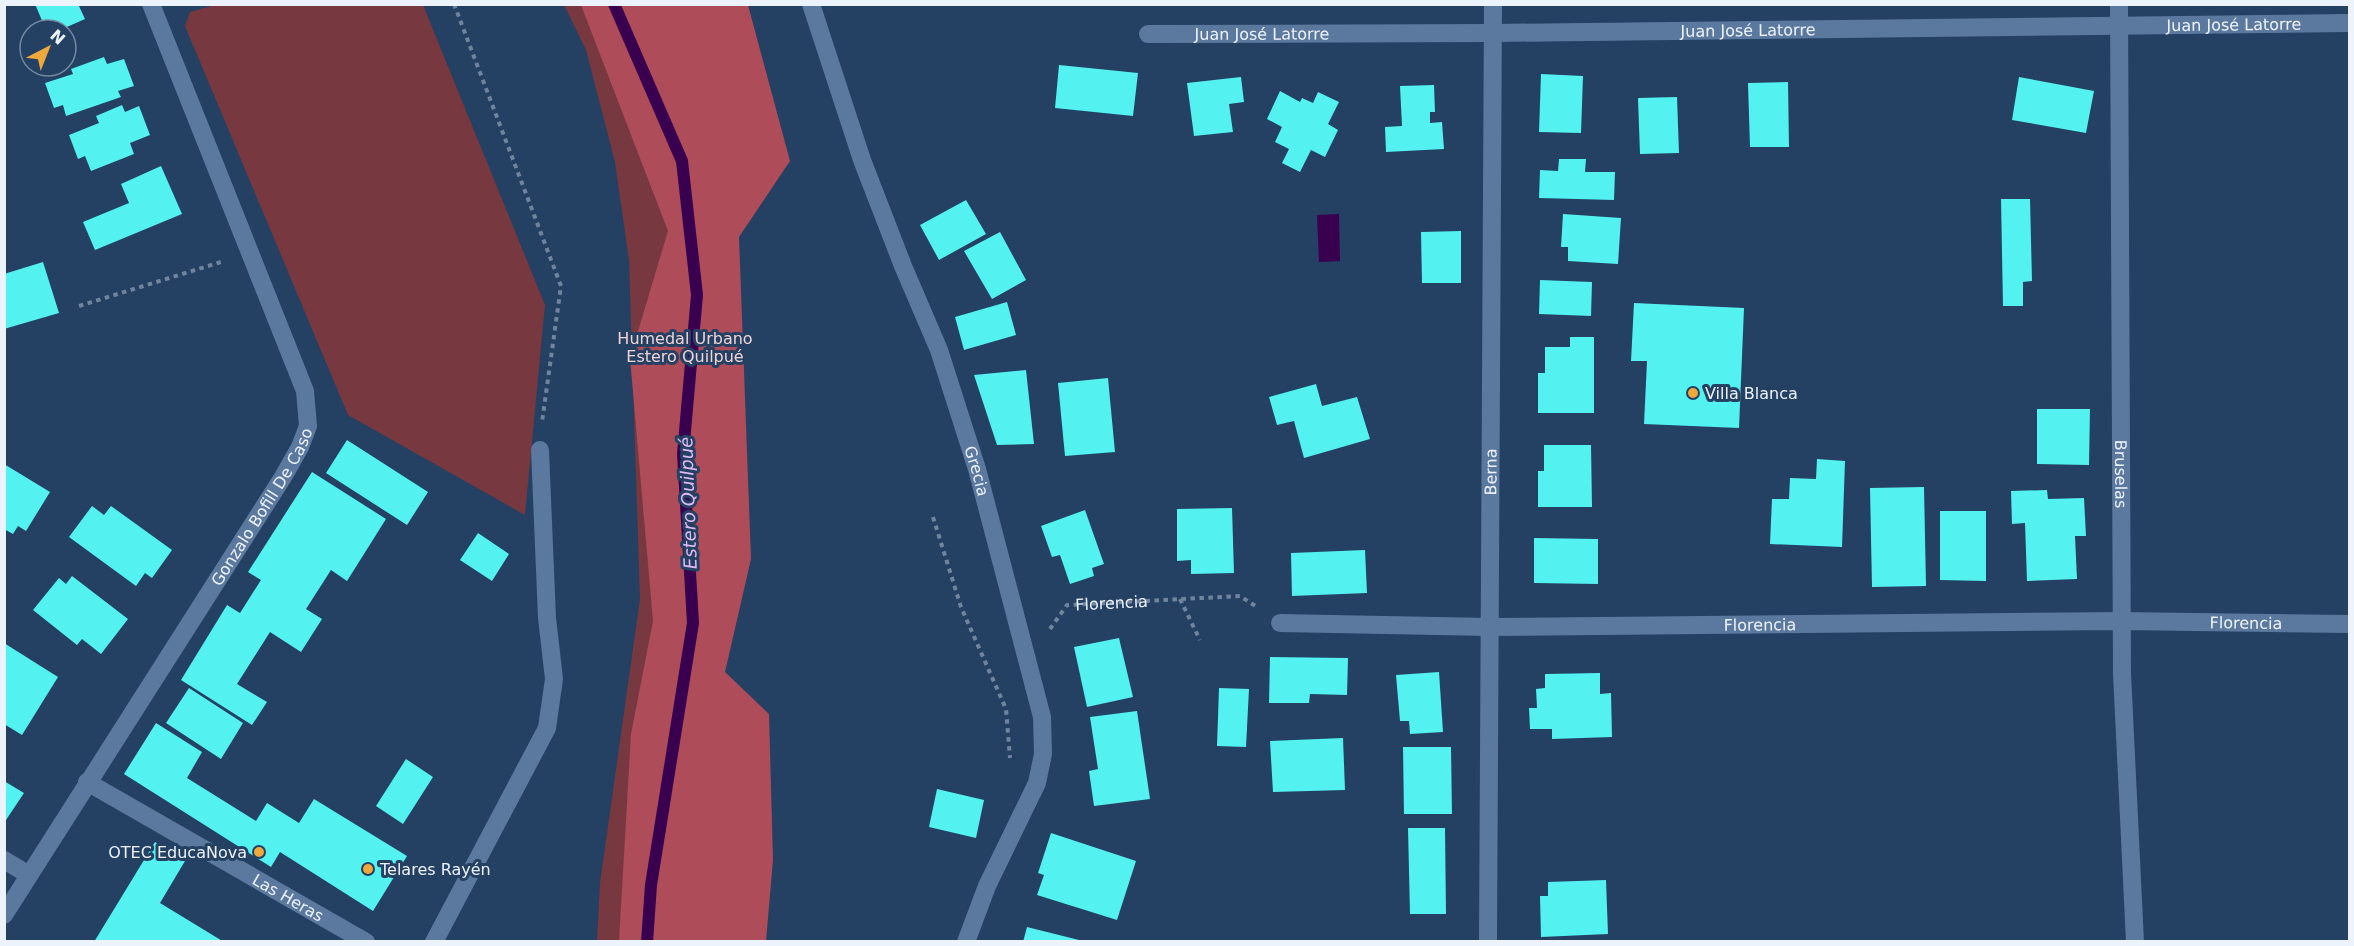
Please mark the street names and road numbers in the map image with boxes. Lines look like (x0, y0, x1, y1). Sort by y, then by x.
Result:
street label: Juan José Latorre (2165, 14, 2301, 35)
street label: Juan José Latorre (1679, 20, 1816, 40)
street label: Juan José Latorre (1194, 24, 1329, 43)
street label: Gonzalo Bofill De Caso (207, 425, 316, 589)
street label: Bruselas (2111, 440, 2131, 508)
street label: Grecia (961, 443, 993, 498)
street label: Berna (1481, 448, 1500, 496)
street label: Florencia (1075, 591, 1148, 614)
street label: Florencia (2209, 613, 2282, 633)
street label: Florencia (1723, 615, 1796, 634)
street label: Las Heras (249, 870, 327, 925)

